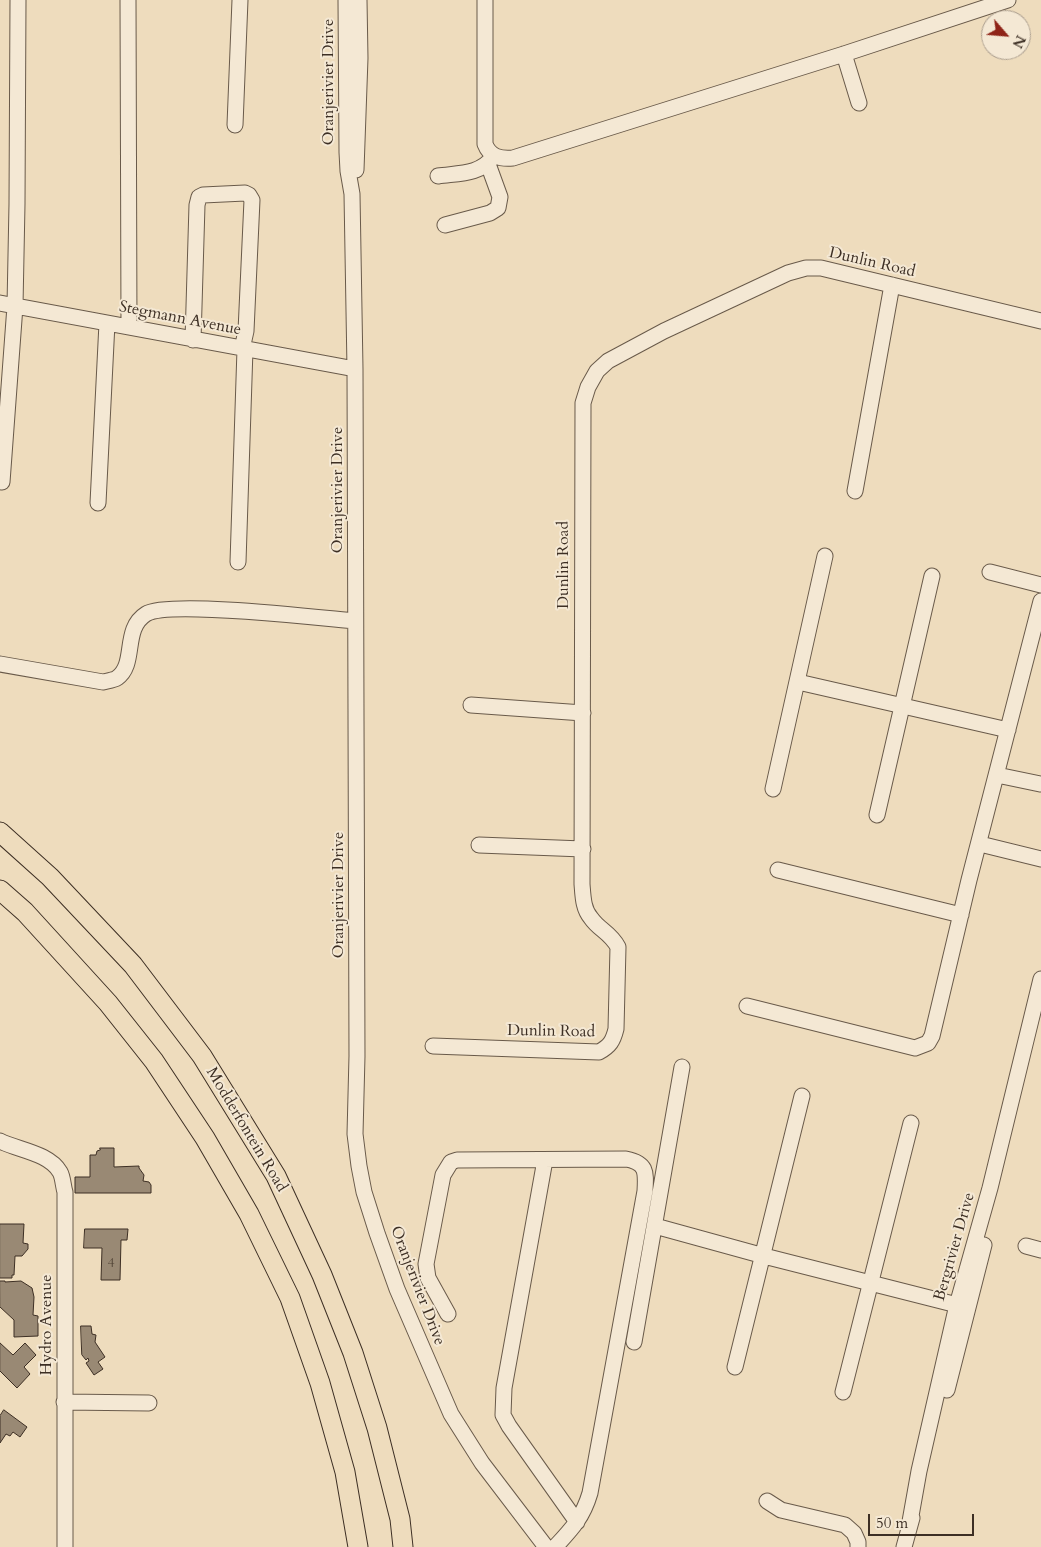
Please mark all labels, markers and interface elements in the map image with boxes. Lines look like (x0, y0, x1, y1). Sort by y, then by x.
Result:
north arrow (981, 10, 1031, 60)
street label: Oranjerivier Drive (319, 19, 339, 145)
text: N (1008, 32, 1030, 51)
street label: Dunlin Road (827, 244, 917, 282)
street label: Stegmann Avenue (117, 298, 243, 340)
street label: Oranjerivier Drive (328, 427, 348, 553)
street label: Dunlin Road (554, 521, 574, 609)
street label: Oranjerivier Drive (329, 832, 349, 958)
street label: Dunlin Road (507, 1022, 595, 1042)
street label: Modderfontein Road (201, 1064, 291, 1196)
street label: Bergrivier Drive (930, 1191, 980, 1303)
street label: Oranjerivier Drive (385, 1224, 449, 1348)
house number: 4 (107, 1256, 115, 1272)
street label: Hydro Avenue (37, 1274, 57, 1376)
scale bar (871, 1504, 977, 1536)
text: 50 m (876, 1513, 908, 1533)

